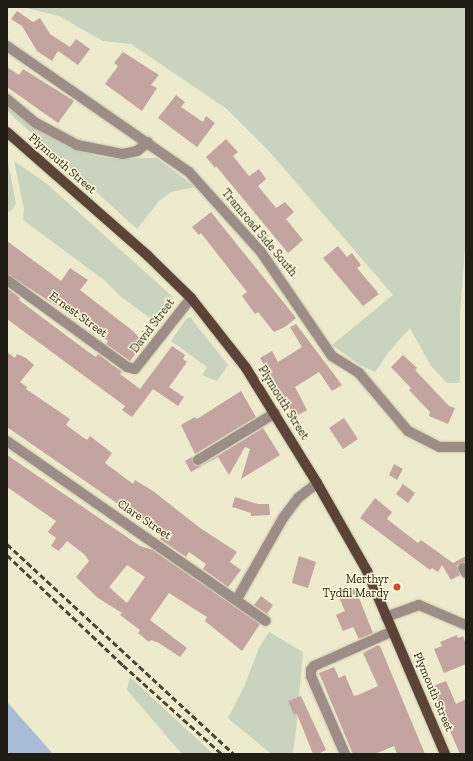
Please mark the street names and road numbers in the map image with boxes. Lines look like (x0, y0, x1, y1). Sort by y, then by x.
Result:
street label: Plymouth Street (25, 131, 99, 197)
street label: Tramroad Side South (218, 186, 300, 280)
street label: Ernest Street (46, 289, 110, 341)
street label: David Street (128, 296, 178, 356)
street label: Plymouth Street (254, 363, 312, 443)
street label: Clare Street (114, 497, 174, 543)
street label: Plymouth Street (410, 650, 456, 734)

